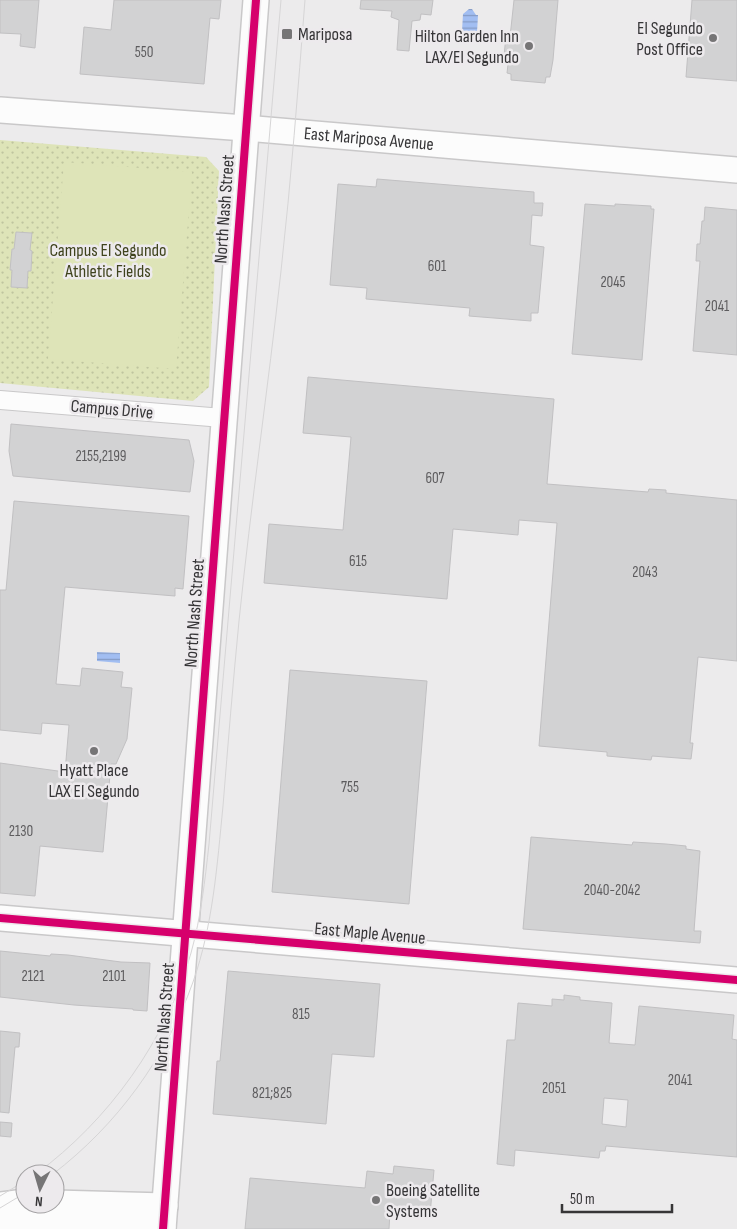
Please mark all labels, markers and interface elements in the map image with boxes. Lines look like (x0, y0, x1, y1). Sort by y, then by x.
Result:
place label: El Segundo Post Office (636, 18, 703, 60)
place label: Mariposa (298, 24, 352, 45)
place label: Hilton Garden Inn LAX/El Segundo (415, 26, 519, 68)
marker: Mariposa (280, 27, 294, 41)
marker: El Segundo Post Office (707, 32, 719, 44)
marker: Hilton Garden Inn LAX/El Segundo (523, 40, 535, 52)
house number: 550 (135, 43, 153, 62)
street label: East Mariposa Avenue (303, 123, 435, 155)
street label: North Nash Street (210, 153, 239, 264)
park label: Campus El Segundo Athletic Fields (49, 240, 167, 282)
house number: 601 (428, 257, 447, 276)
house number: 2045 (600, 273, 626, 292)
house number: 2041 (705, 297, 730, 316)
street label: Campus Drive (70, 395, 154, 424)
house number: 2155,2199 (75, 447, 127, 466)
house number: 607 (425, 469, 445, 488)
house number: 615 (349, 552, 367, 571)
street label: North Nash Street (180, 557, 209, 668)
house number: 2043 (632, 563, 658, 582)
marker: Hyatt Place LAX El Segundo (88, 745, 100, 757)
place label: Hyatt Place LAX El Segundo (48, 760, 140, 802)
house number: 755 (341, 778, 359, 797)
house number: 2130 (9, 822, 33, 841)
house number: 2040-2042 (584, 881, 640, 900)
street label: East Maple Avenue (314, 918, 426, 949)
street label: North Nash Street (150, 961, 179, 1072)
house number: 2121 (21, 967, 45, 986)
house number: 2101 (102, 967, 126, 986)
house number: 815 (292, 1005, 310, 1024)
house number: 2041 (668, 1071, 693, 1090)
house number: 2051 (542, 1079, 567, 1098)
house number: 821;825 (252, 1084, 292, 1103)
north arrow (15, 1164, 65, 1214)
place label: Boeing Satellite Systems (386, 1180, 480, 1222)
scale bar (562, 1182, 672, 1214)
text: 50 m (570, 1190, 595, 1209)
text: N (34, 1193, 43, 1210)
marker: Boeing Satellite Systems (370, 1194, 382, 1206)

